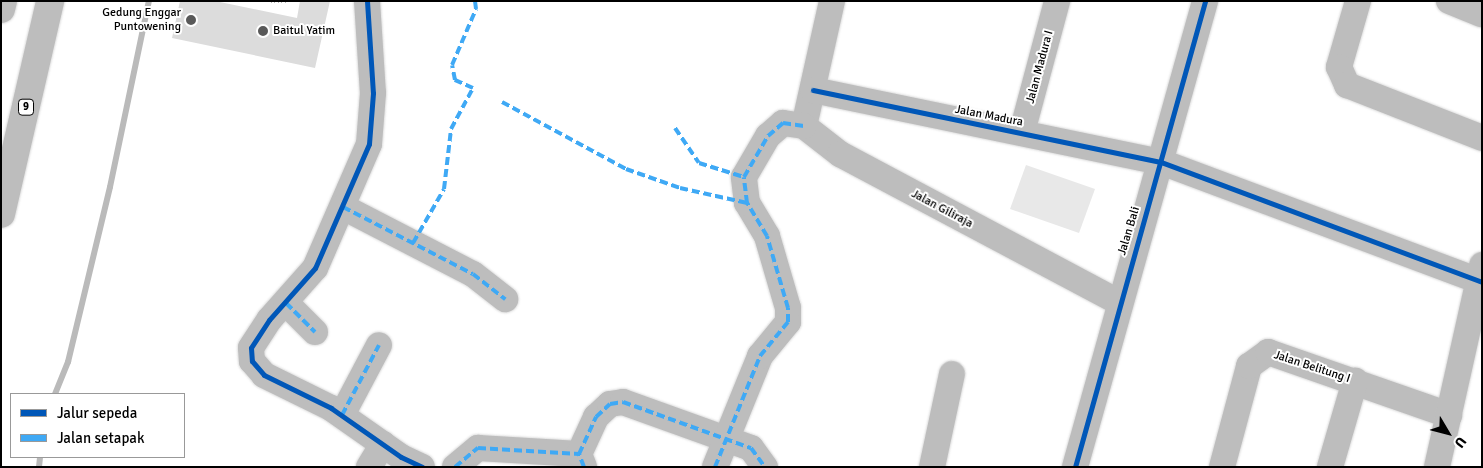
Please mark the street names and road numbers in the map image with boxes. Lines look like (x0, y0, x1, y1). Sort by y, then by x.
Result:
street label: Jalan Madura I (1023, 29, 1057, 105)
road number: 9 (17, 98, 35, 115)
street label: Jalan Madura (954, 102, 1024, 130)
street label: Jalan Giliraja (909, 187, 975, 231)
street label: Jalan Bali (1115, 205, 1143, 257)
street label: Jalan Belitung I (1272, 348, 1352, 386)

